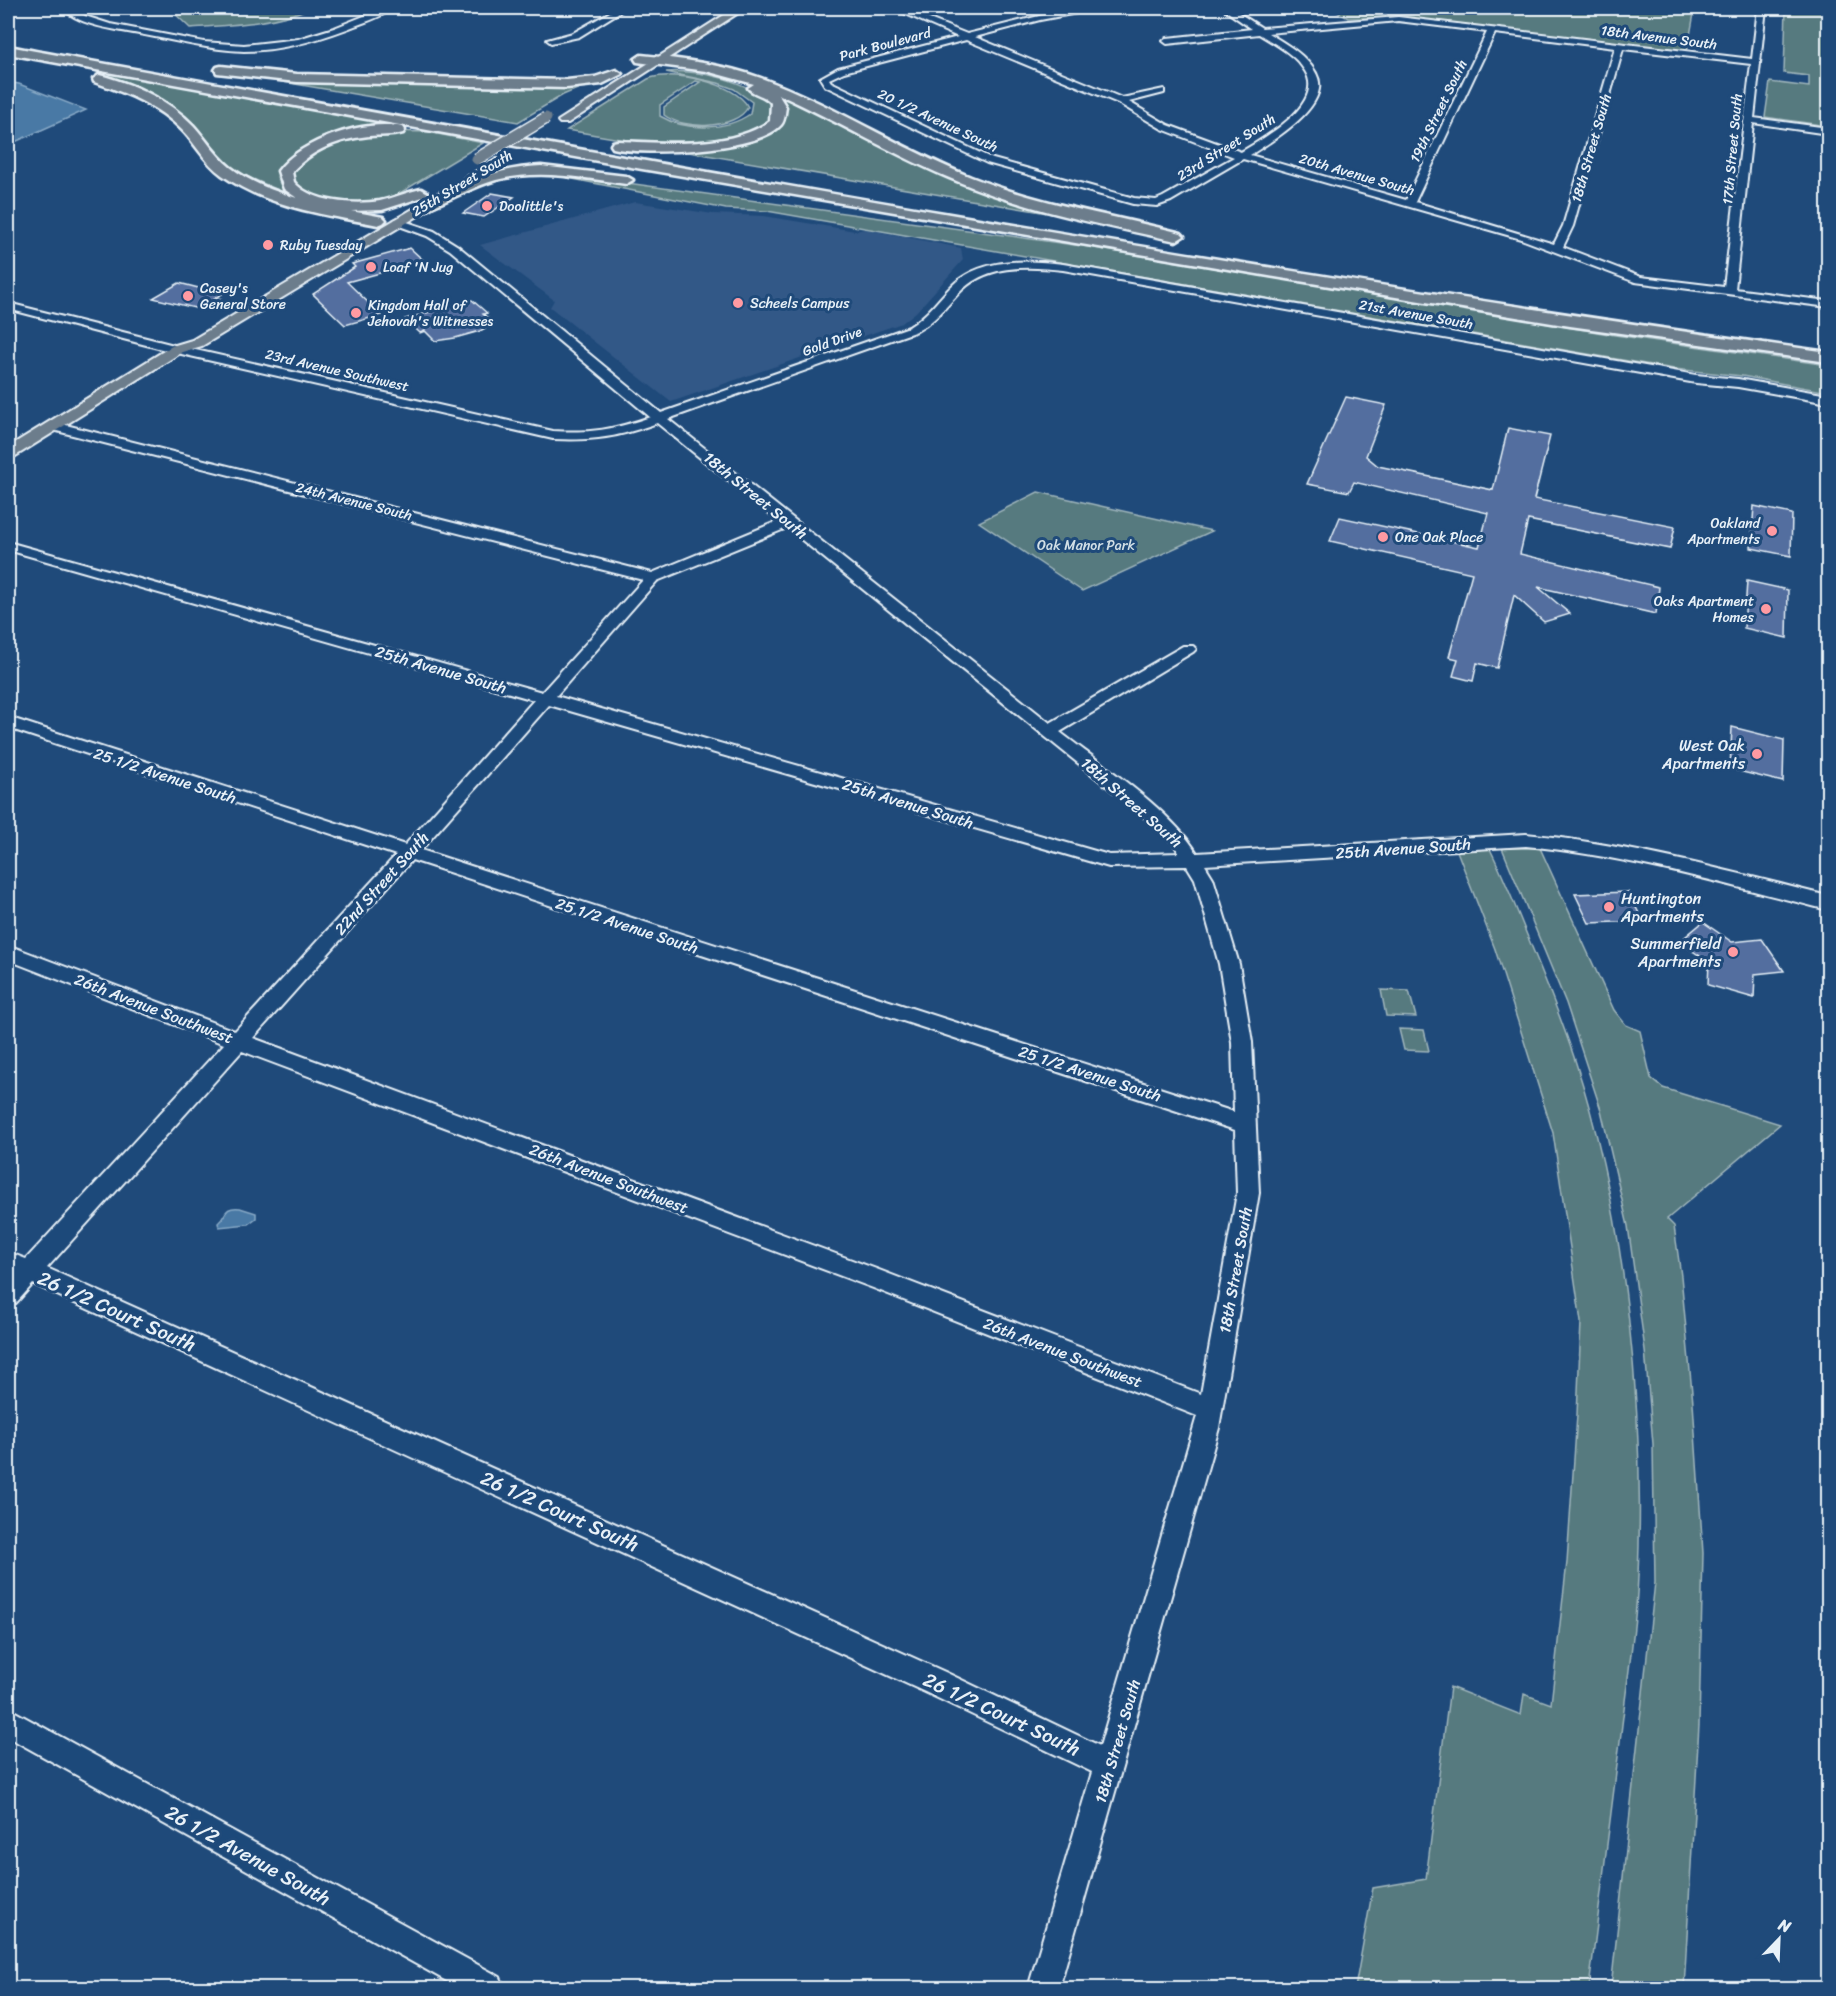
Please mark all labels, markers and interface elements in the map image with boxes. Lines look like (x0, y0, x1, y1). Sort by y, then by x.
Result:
street label: 18th Avenue South (1599, 18, 1718, 57)
street label: Park Boulevard (837, 20, 935, 69)
street label: 19th Street South (1403, 55, 1474, 167)
street label: 20 1/2 Avenue South (873, 82, 1002, 159)
street label: 18th Street South (1564, 91, 1619, 205)
street label: 17th Street South (1715, 92, 1750, 206)
street label: 23rd Street South (1172, 107, 1281, 188)
street label: 25th Street South (407, 143, 518, 224)
street label: 20th Avenue South (1296, 146, 1418, 203)
place label: Doolittle's (499, 194, 563, 219)
marker: Doolittle's (480, 199, 494, 213)
place label: Ruby Tuesday (280, 233, 363, 258)
marker: Ruby Tuesday (261, 238, 275, 252)
place label: Loaf 'N Jug (383, 255, 453, 280)
marker: Loaf 'N Jug (364, 260, 378, 274)
place label: Casey's General Store (200, 276, 286, 317)
marker: Casey's General Store (181, 289, 195, 303)
place label: Scheels Campus (750, 291, 850, 316)
street label: 21st Avenue South (1357, 292, 1475, 337)
place label: Kingdom Hall of Jehovah's Witnesses (367, 293, 494, 334)
marker: Scheels Campus (731, 296, 745, 310)
marker: Kingdom Hall of Jehovah's Witnesses (349, 306, 363, 320)
street label: Gold Drive (799, 319, 866, 364)
street label: 23rd Avenue Southwest (263, 342, 411, 399)
street label: 18th Street South (697, 444, 815, 547)
street label: 24th Avenue South (293, 475, 415, 528)
place label: Oakland Apartments (1686, 511, 1762, 552)
marker: Oakland Apartments (1765, 524, 1779, 538)
place label: One Oak Place (1395, 525, 1483, 550)
marker: One Oak Place (1376, 530, 1390, 544)
park label: Oak Manor Park (1037, 533, 1136, 558)
place label: Oaks Apartment Homes (1654, 589, 1755, 630)
marker: Oaks Apartment Homes (1759, 602, 1773, 616)
street label: 25th Avenue South (372, 637, 510, 702)
place label: West Oak Apartments (1661, 731, 1746, 778)
street label: 25 1/2 Avenue South (90, 739, 240, 812)
marker: West Oak Apartments (1750, 747, 1764, 761)
street label: 18th Street South (1074, 749, 1190, 855)
street label: 25th Avenue South (839, 770, 977, 837)
street label: 22nd Street South (327, 825, 436, 942)
street label: 25th Avenue South (1334, 829, 1472, 868)
place label: Huntington Apartments (1620, 884, 1705, 931)
street label: 25 1/2 Avenue South (552, 889, 702, 962)
marker: Huntington Apartments (1602, 900, 1616, 914)
place label: Summerfield Apartments (1630, 929, 1723, 976)
marker: Summerfield Apartments (1726, 945, 1740, 959)
street label: 26th Avenue Southwest (70, 965, 238, 1052)
street label: 25 1/2 Avenue South (1015, 1037, 1165, 1110)
street label: 26th Avenue Southwest (525, 1135, 693, 1222)
street label: 18th Street South (1210, 1204, 1261, 1336)
street label: 26 1/2 Court South (32, 1261, 202, 1362)
street label: 26th Avenue Southwest (979, 1309, 1147, 1396)
street label: 26 1/2 Court South (475, 1461, 645, 1562)
street label: 26 1/2 Court South (917, 1663, 1086, 1766)
street label: 18th Street South (1086, 1676, 1149, 1807)
street label: 26 1/2 Avenue South (158, 1795, 337, 1916)
north arrow (1749, 1909, 1809, 1969)
text: N (1773, 1910, 1796, 1942)

